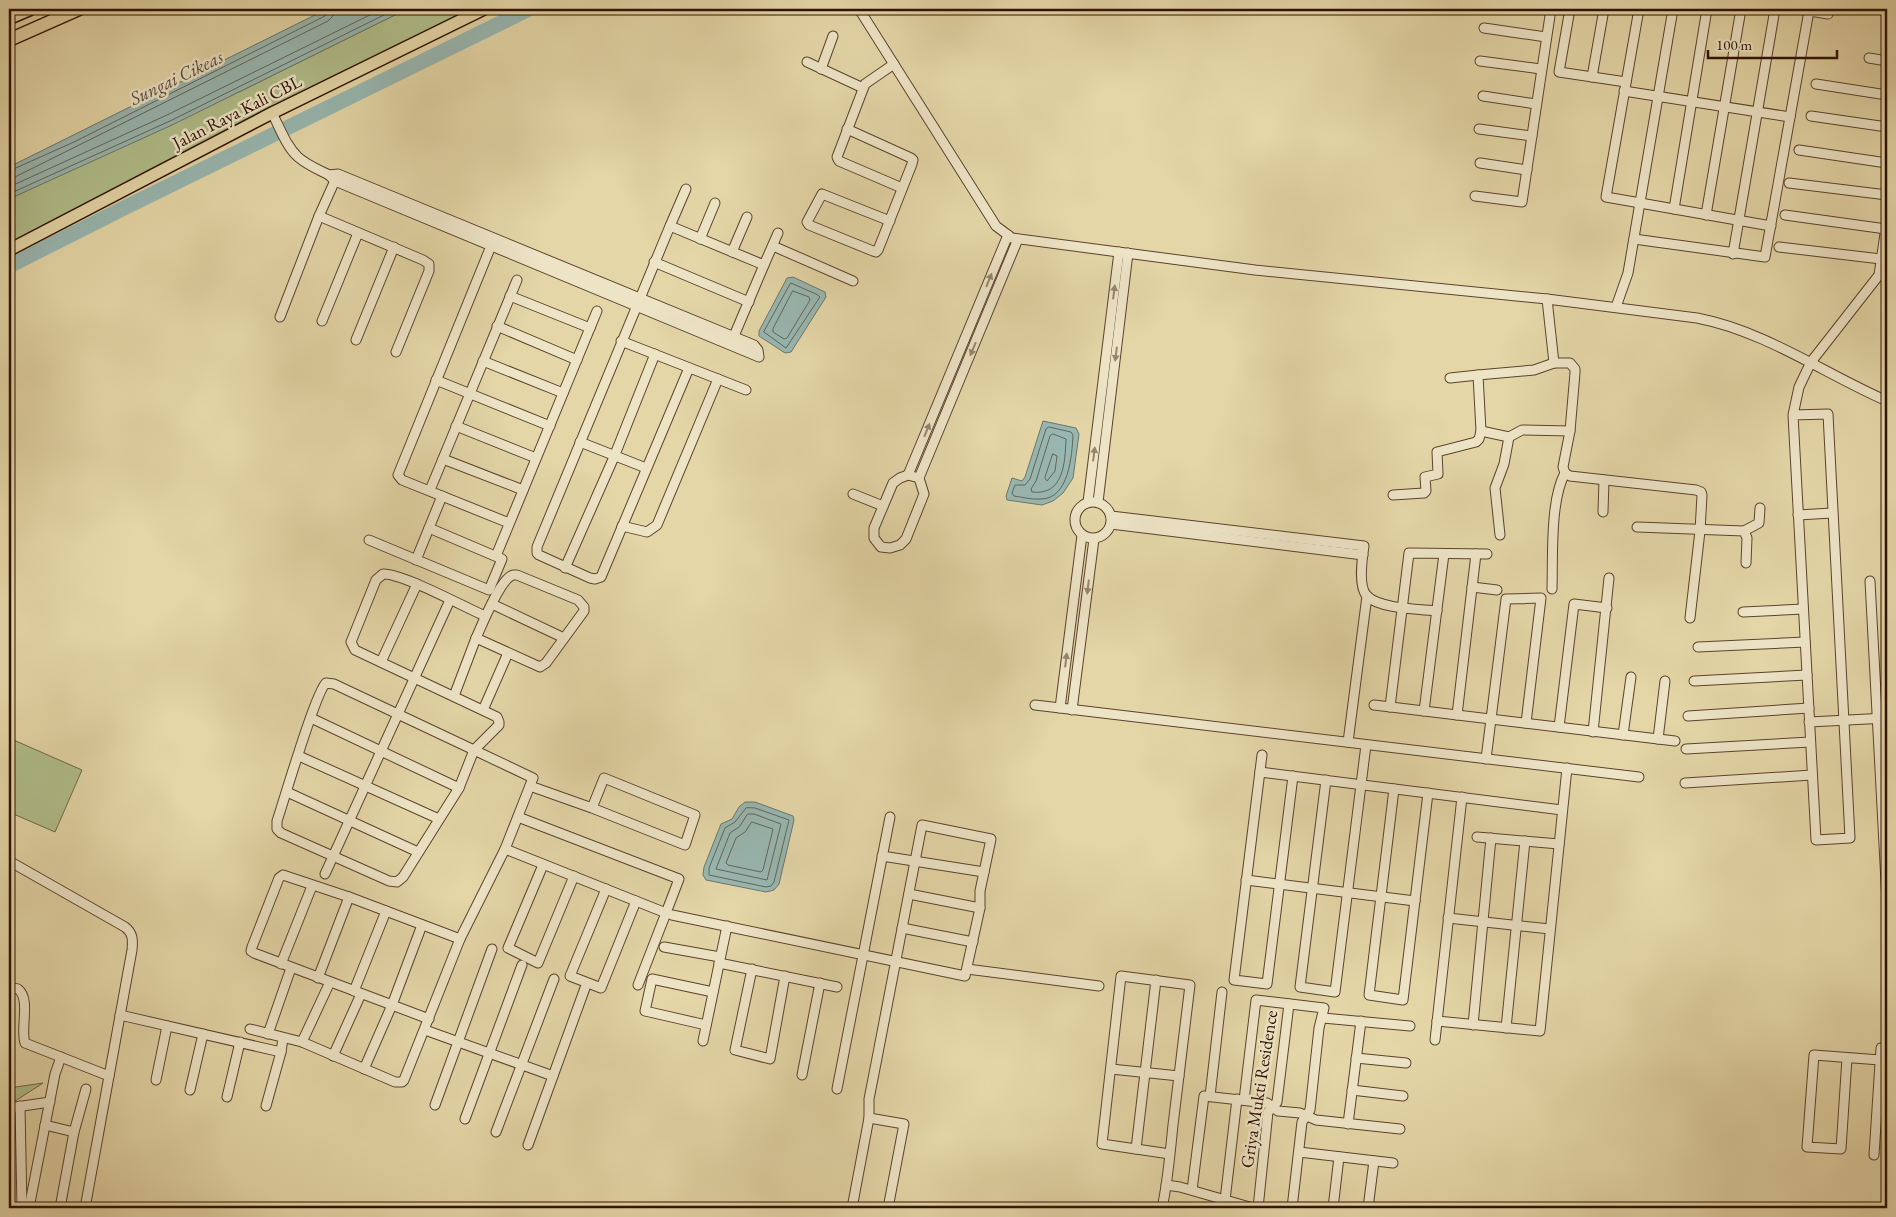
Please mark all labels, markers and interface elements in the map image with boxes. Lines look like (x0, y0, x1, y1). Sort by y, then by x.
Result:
scale bar (1708, 28, 1837, 60)
text: 100 m (1716, 35, 1753, 54)
water label: Sungai Cikeas (124, 44, 228, 111)
street label: Jalan Raya Kali CBL (167, 69, 306, 155)
one-way arrow (985, 272, 993, 287)
one-way arrow (1110, 284, 1118, 300)
one-way arrow (968, 342, 976, 356)
one-way arrow (1112, 346, 1120, 362)
one-way arrow (923, 422, 931, 437)
one-way arrow (1090, 445, 1098, 461)
one-way arrow (1084, 579, 1092, 595)
one-way arrow (1062, 652, 1070, 668)
street label: Griya Mukti Residence (1235, 1008, 1282, 1169)

